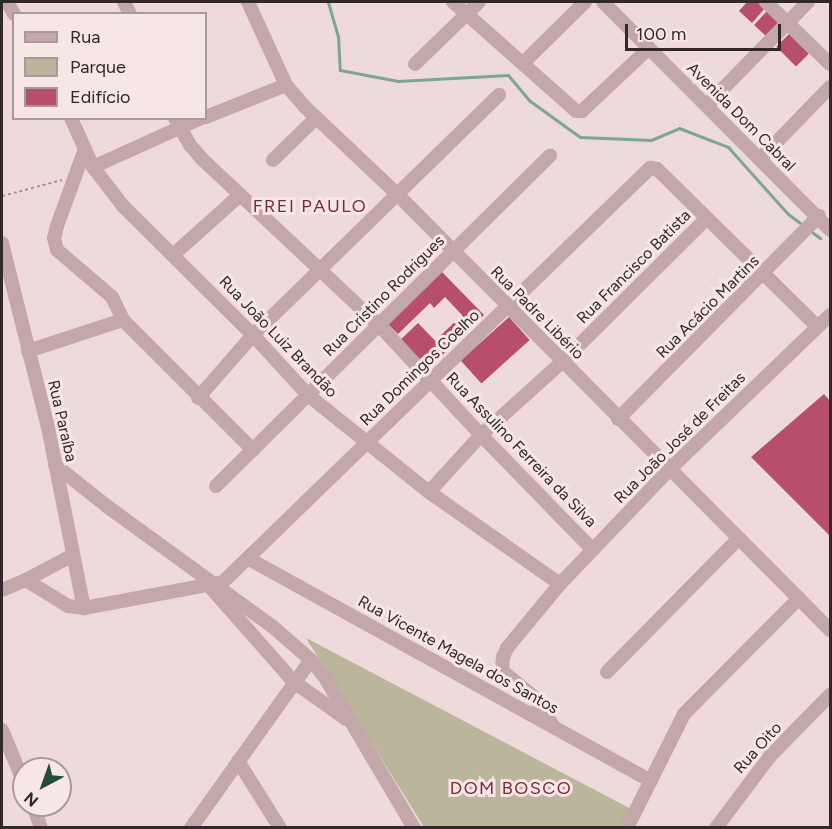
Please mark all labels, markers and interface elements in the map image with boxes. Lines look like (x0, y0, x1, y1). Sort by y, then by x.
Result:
legend (12, 12, 207, 120)
scale bar (628, 12, 784, 50)
text: 100 m (636, 23, 686, 45)
text: Rua (70, 26, 101, 48)
text: Parque (70, 56, 126, 78)
street label: Avenida Dom Cabral (683, 59, 799, 175)
text: Edifício (70, 86, 131, 108)
district label: FREI PAULO (253, 195, 367, 217)
street label: Rua Francisco Batista (573, 206, 695, 328)
street label: Rua Cristino Rodrigues (319, 231, 449, 361)
street label: Rua Acácio Martins (653, 252, 763, 362)
street label: Rua Padre Libério (486, 262, 588, 364)
street label: Rua João Luiz Brandão (215, 272, 341, 402)
street label: Rua Domingos Coelho (356, 306, 484, 430)
street label: Rua Assulino Ferreira da Silva (442, 368, 600, 532)
street label: Rua João José de Freitas (610, 368, 750, 508)
street label: Rua Paraíba (43, 378, 81, 464)
street label: Rua Vicente Magela dos Santos (354, 592, 562, 718)
street label: Rua Oito (730, 718, 786, 778)
north arrow (12, 757, 72, 817)
district label: DOM BOSCO (450, 777, 572, 799)
text: N (20, 788, 42, 811)

